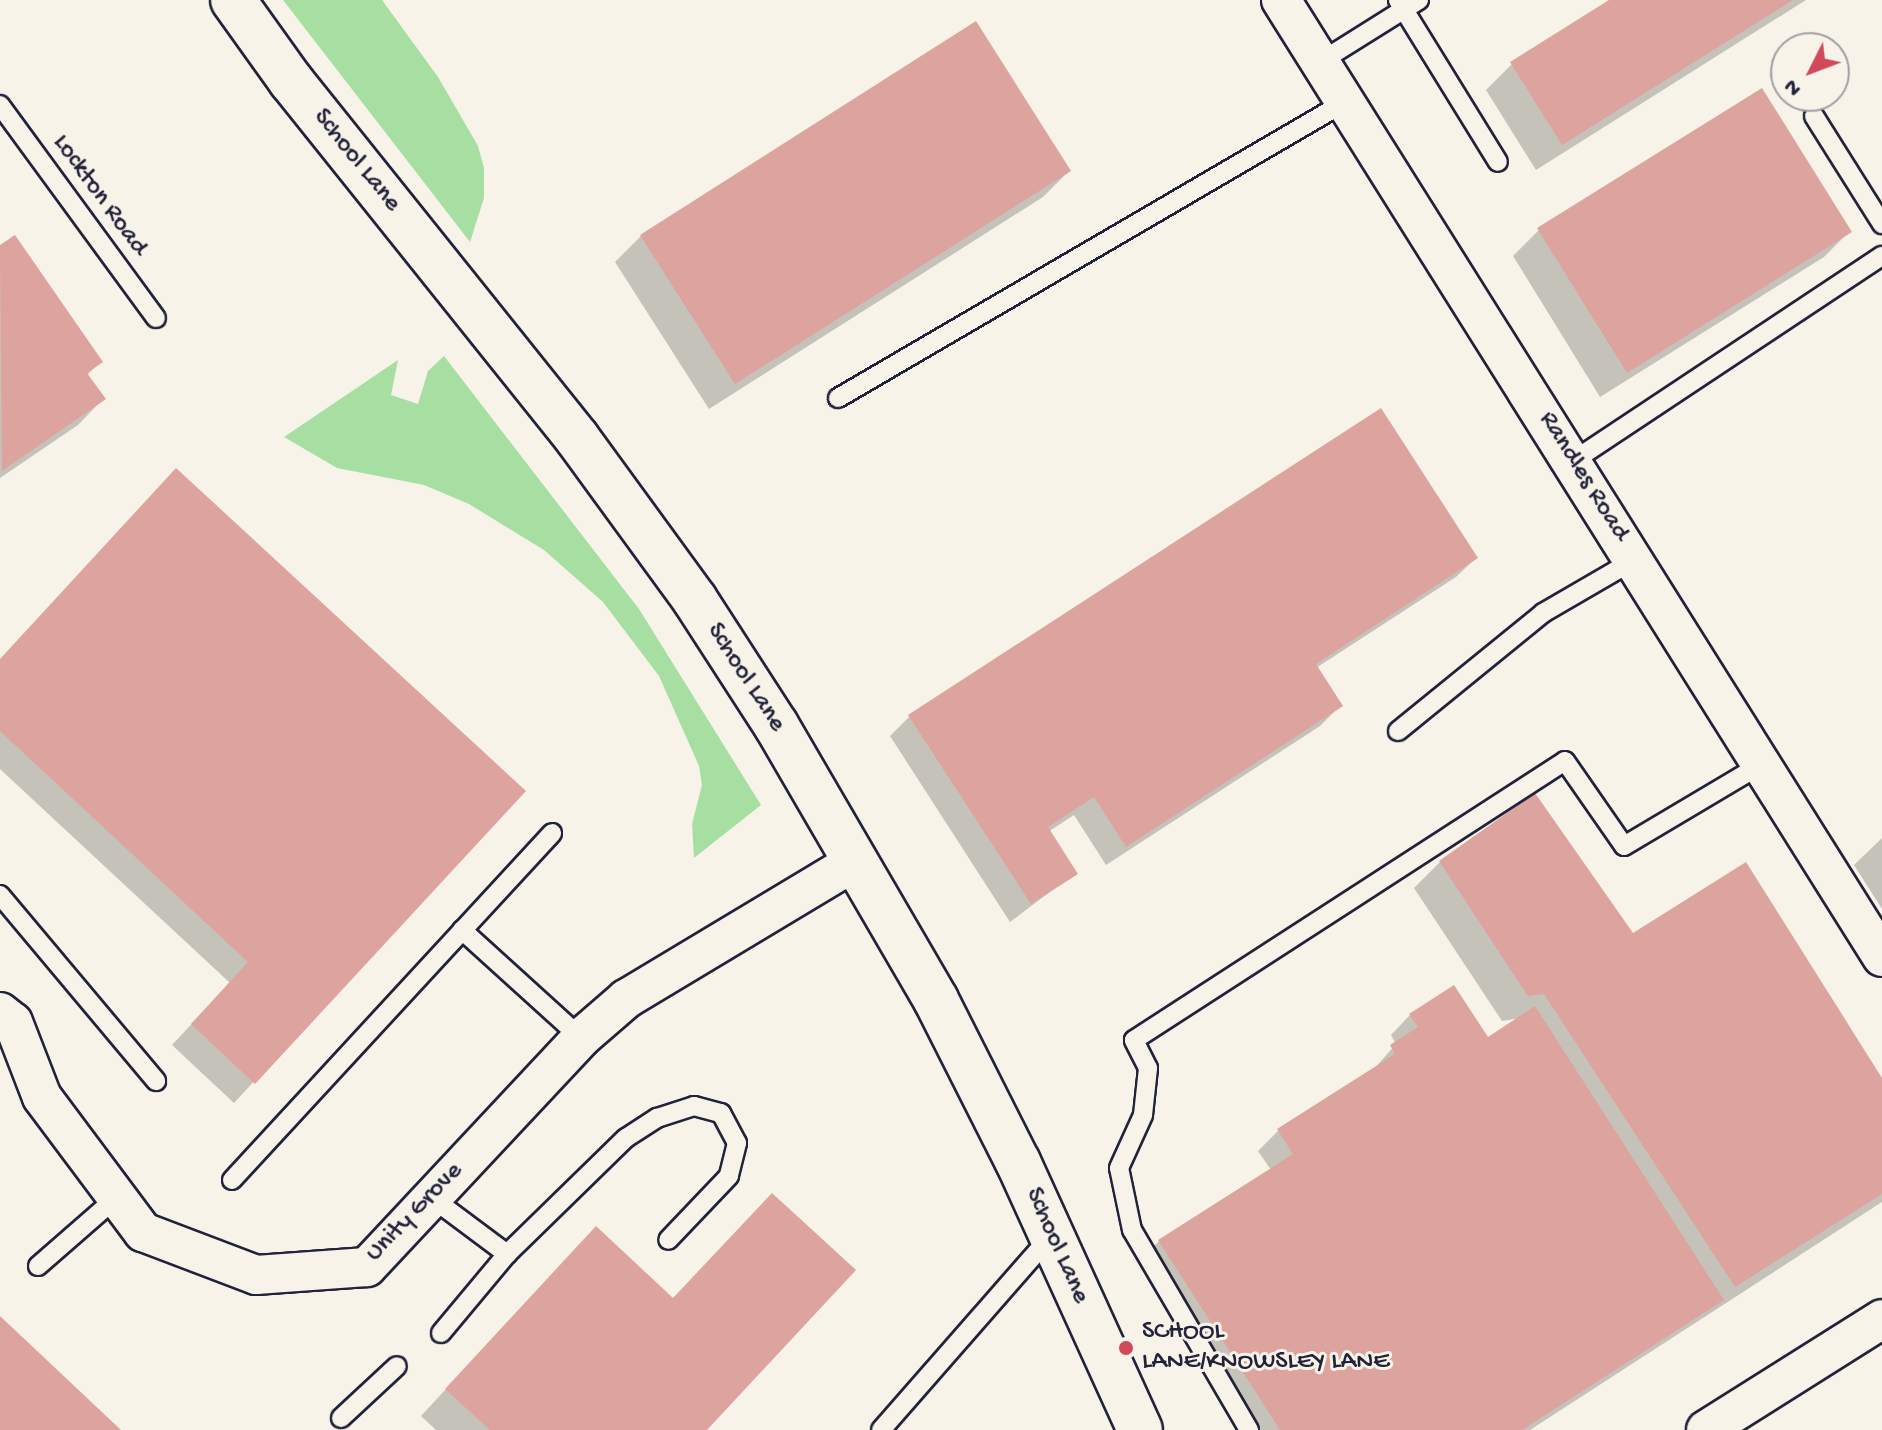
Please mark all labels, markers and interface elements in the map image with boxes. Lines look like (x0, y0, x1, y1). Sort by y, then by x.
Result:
north arrow (1770, 32, 1850, 112)
text: N (1779, 73, 1808, 101)
street label: School Lane (305, 103, 407, 219)
street label: Lockton Road (44, 129, 154, 263)
street label: Randles Road (1531, 406, 1635, 548)
street label: School Lane (698, 618, 792, 738)
street label: Unity Grove (360, 1157, 470, 1269)
street label: School Lane (1017, 1183, 1095, 1309)
place label: SCHOOL LANE/KNOWSLEY LANE (1142, 1317, 1389, 1378)
marker: SCHOOL LANE/KNOWSLEY LANE (1117, 1339, 1135, 1357)

